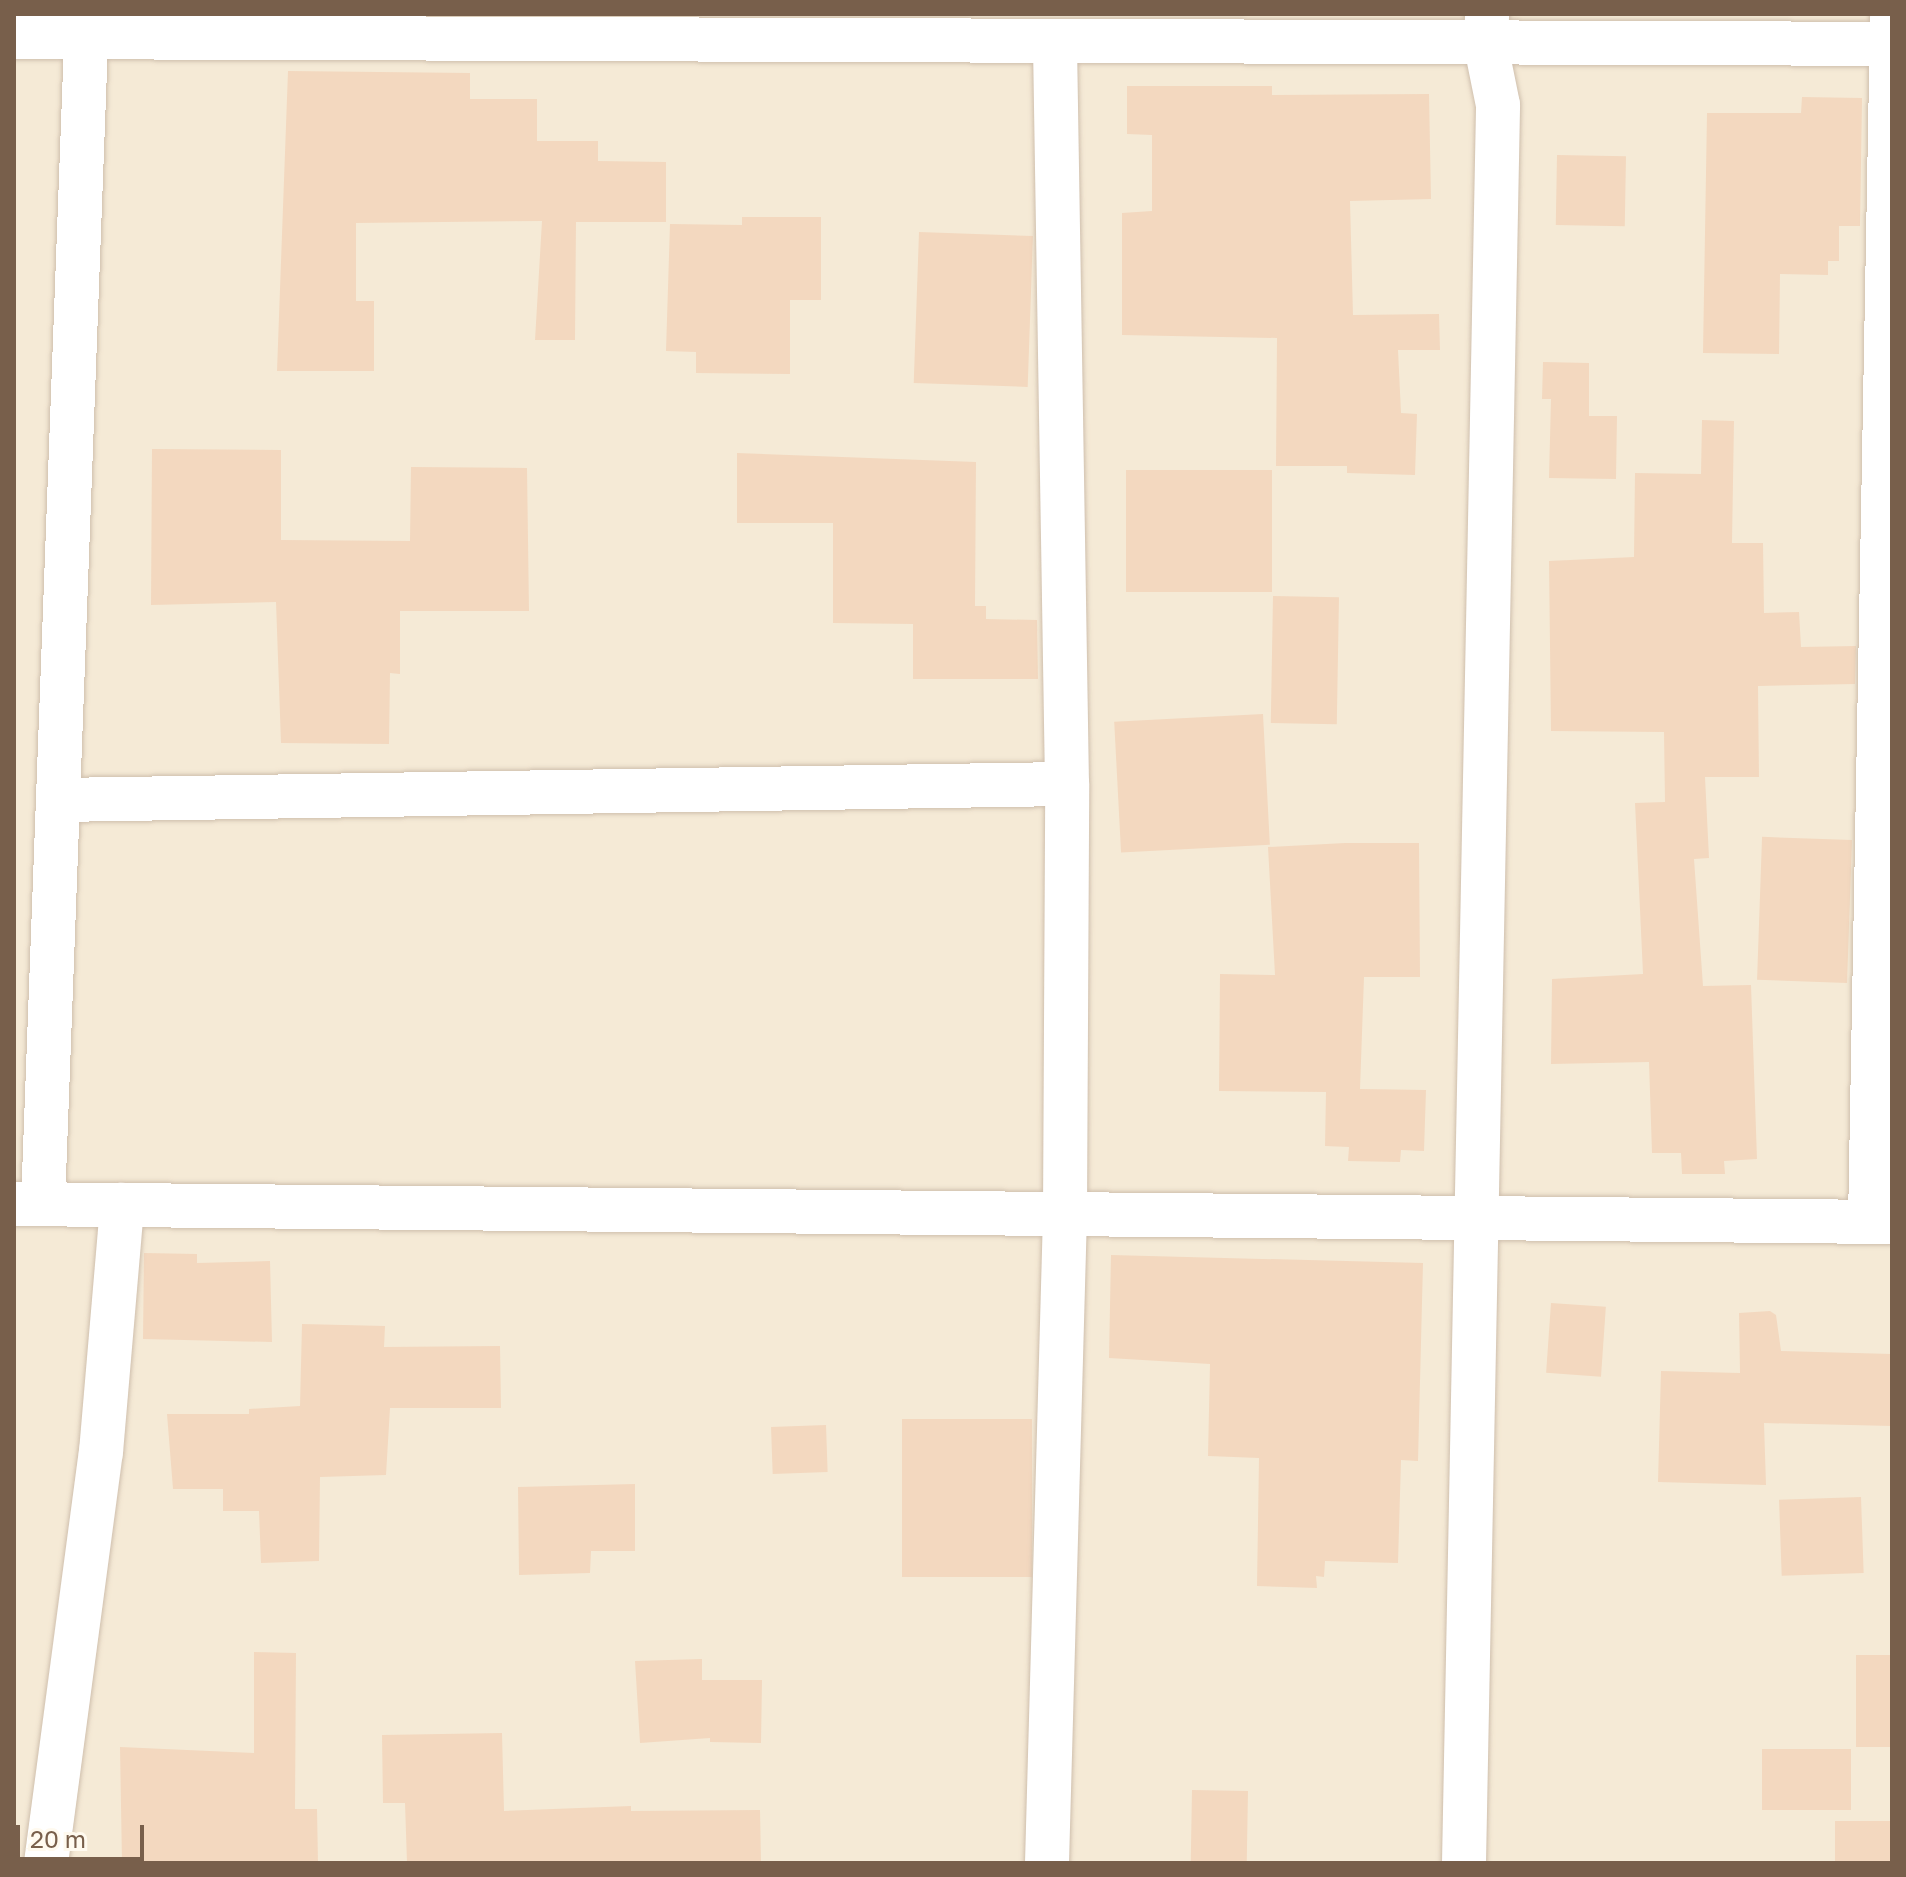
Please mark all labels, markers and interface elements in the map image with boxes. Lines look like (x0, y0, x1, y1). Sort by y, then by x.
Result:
scale bar (20, 1809, 148, 1859)
text: 20 m (30, 1824, 86, 1853)

